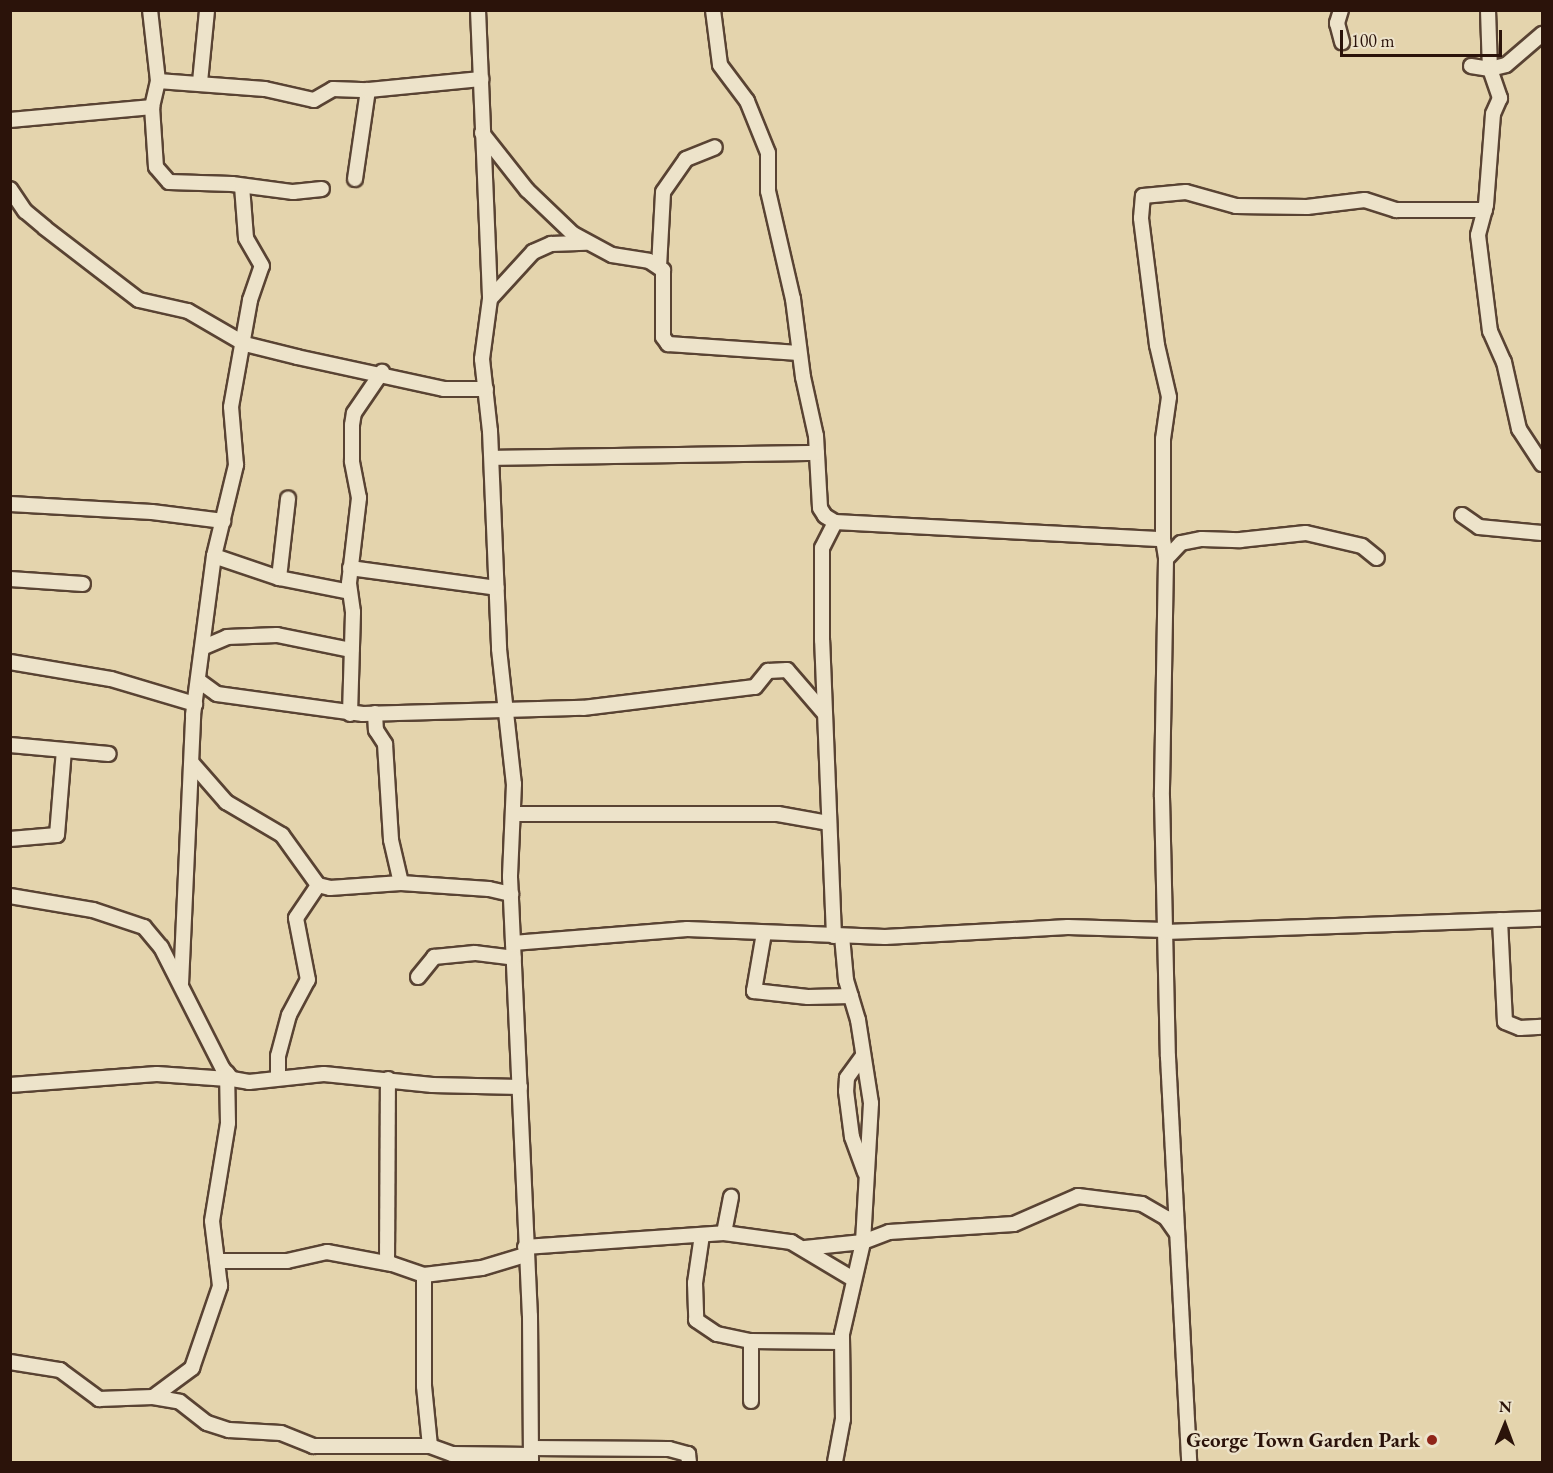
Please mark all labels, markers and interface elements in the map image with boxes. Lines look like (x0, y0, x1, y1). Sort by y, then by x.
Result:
scale bar (1343, 18, 1505, 56)
text: 100 m (1351, 29, 1395, 52)
north arrow (1475, 1395, 1535, 1455)
text: N (1499, 1396, 1512, 1417)
place label: George Town Garden Park (1186, 1427, 1420, 1453)
marker: George Town Garden Park (1425, 1433, 1439, 1447)

